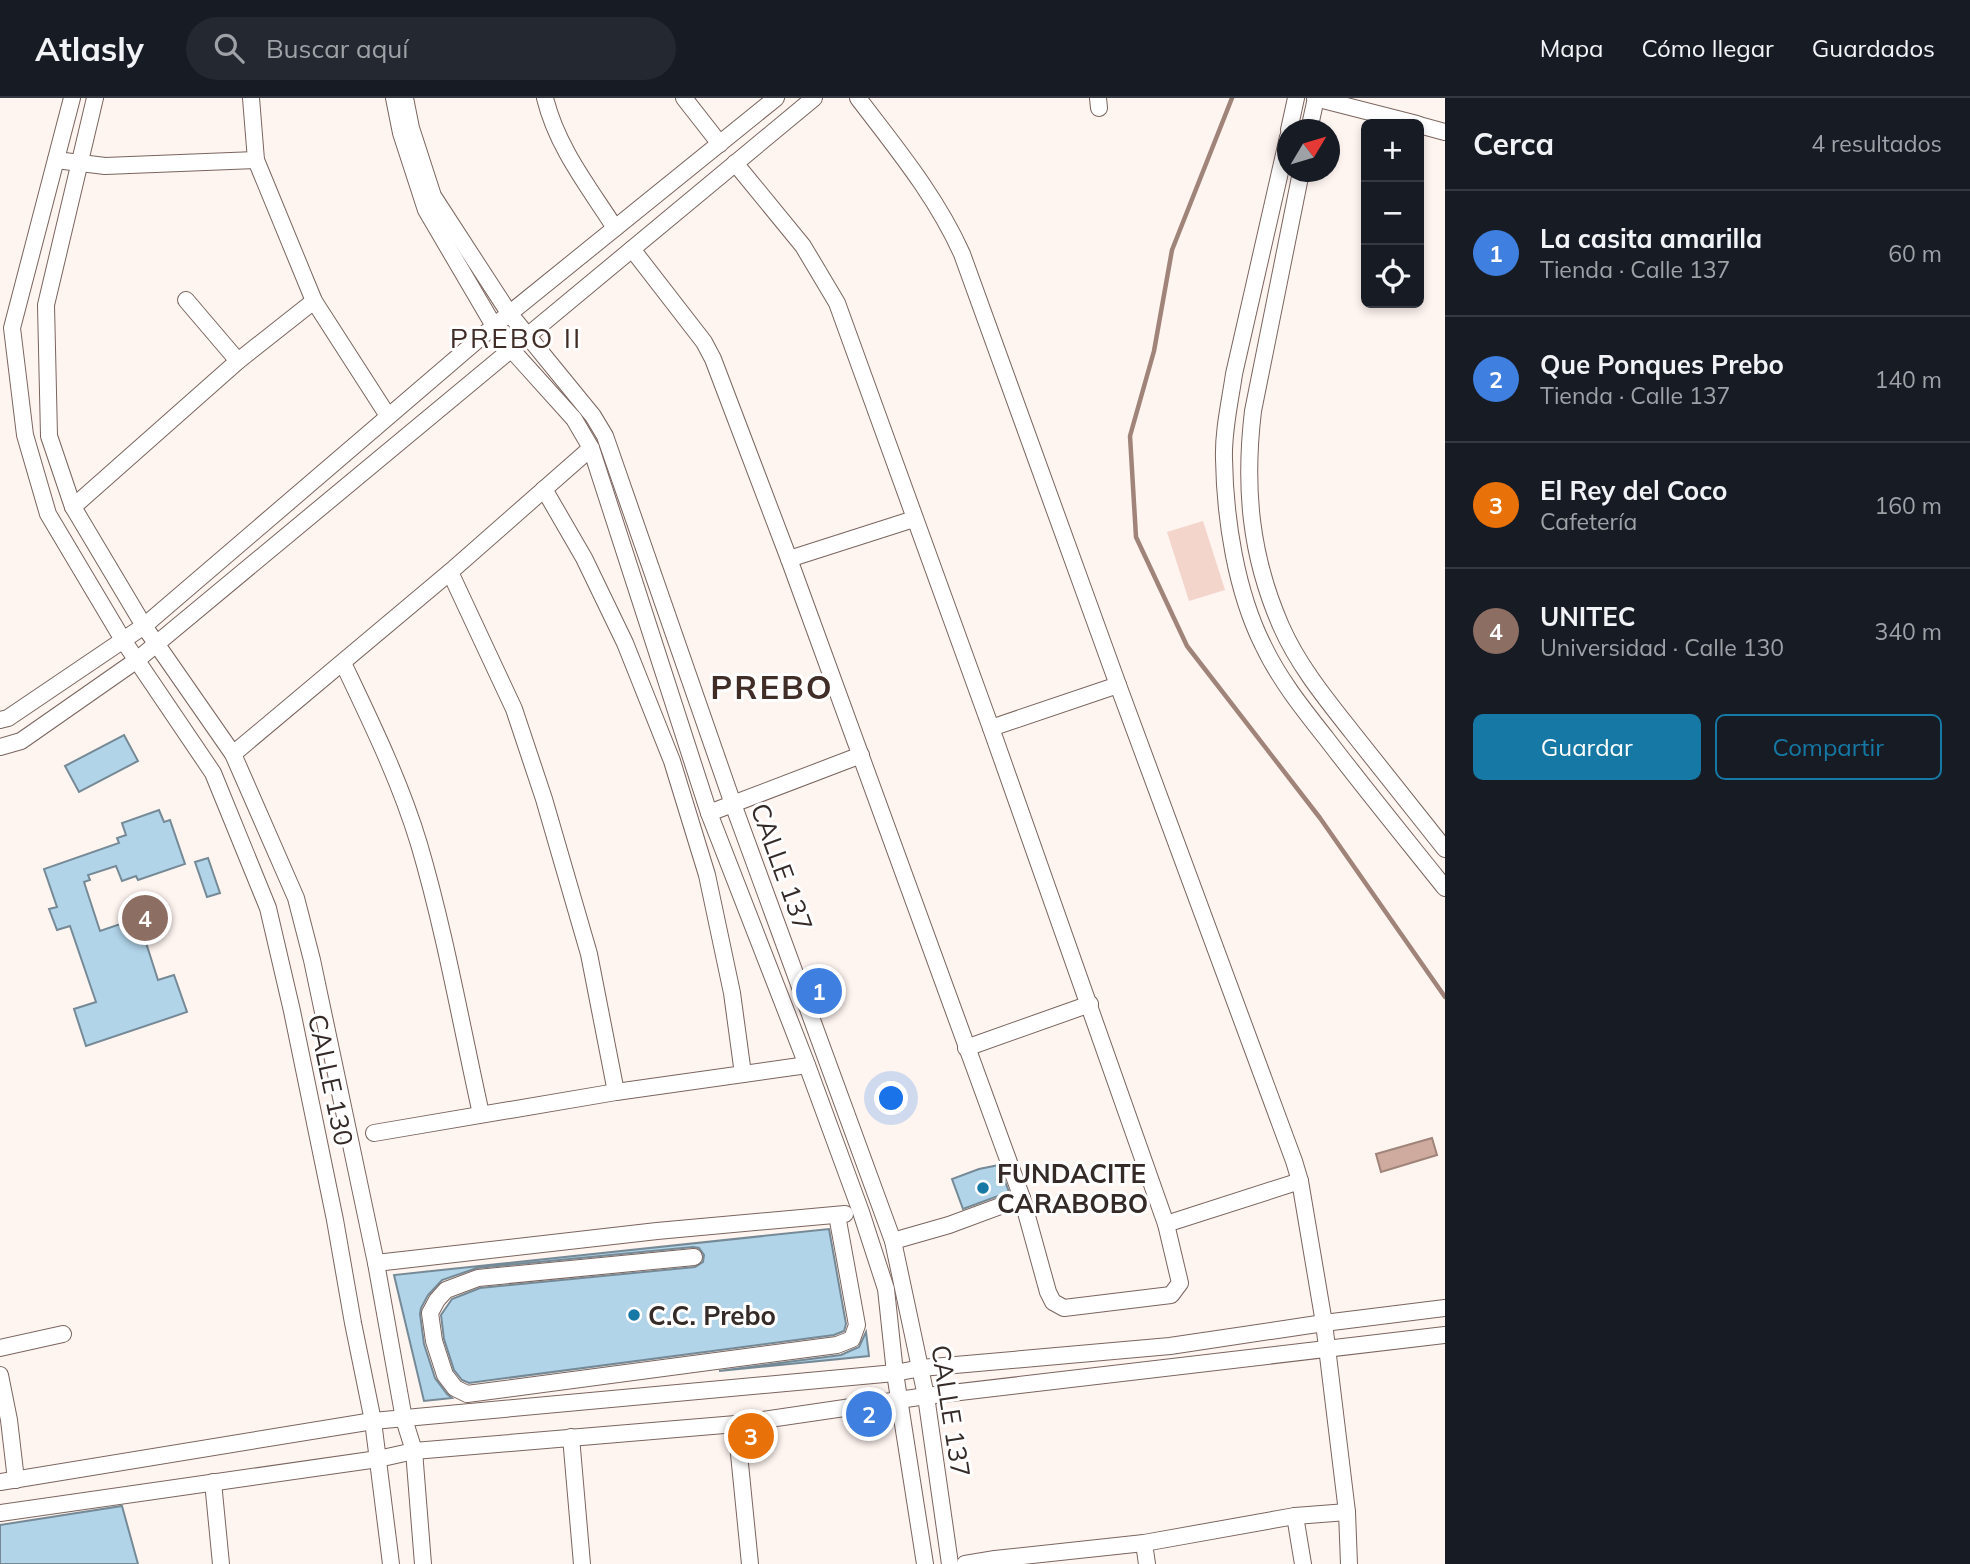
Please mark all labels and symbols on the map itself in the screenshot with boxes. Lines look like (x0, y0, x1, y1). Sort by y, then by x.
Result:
north arrow (1277, 119, 1340, 182)
district label: PREBO II (450, 320, 582, 355)
district label: PREBO (710, 666, 834, 707)
street label: CALLE 137 (744, 799, 820, 935)
pin: 4 (122, 892, 168, 944)
pin: 1 (796, 965, 842, 1017)
street label: CALLE 130 (301, 1011, 361, 1149)
your location (874, 1081, 908, 1115)
place label: FUNDACITE CARABOBO (997, 1157, 1148, 1220)
marker: FUNDACITE CARABOBO (975, 1180, 991, 1196)
place label: C.C. Prebo (648, 1299, 776, 1332)
marker: C.C. Prebo (626, 1307, 642, 1323)
street label: CALLE 137 (924, 1342, 978, 1480)
pin: 2 (846, 1388, 892, 1440)
pin: 3 (728, 1410, 774, 1462)

